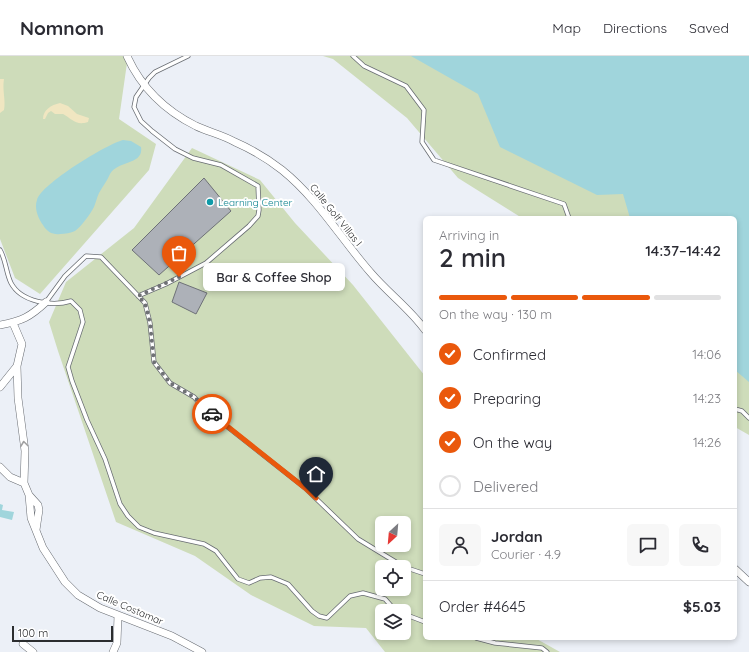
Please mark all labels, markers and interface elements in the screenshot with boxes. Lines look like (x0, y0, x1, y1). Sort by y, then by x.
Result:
text: Nomnom (20, 16, 104, 40)
text: Map (552, 19, 581, 37)
text: Directions (603, 19, 667, 37)
text: Saved (689, 19, 729, 37)
street label: Calle Golf Villas I (307, 181, 365, 249)
place label: Learning Center (218, 196, 293, 209)
marker: Learning Center (205, 197, 215, 207)
text: Arriving in (439, 227, 499, 243)
pin (162, 236, 196, 277)
text: 2 min (439, 241, 506, 274)
text: 14:37–14:42 (645, 241, 721, 260)
icon: bag (168, 242, 190, 264)
callout: Bar & Coffee Shop (203, 263, 345, 291)
text: Bar & Coffee Shop (216, 269, 332, 285)
text: On the way · 130 m (439, 306, 552, 322)
icon: check (439, 343, 461, 365)
text: Confirmed (473, 345, 546, 364)
text: 14:06 (692, 346, 721, 362)
icon: check (439, 387, 461, 409)
text: Preparing (473, 389, 541, 408)
text: 14:23 (693, 390, 721, 406)
courier (192, 394, 232, 434)
icon: car (201, 403, 223, 425)
icon: check (439, 431, 461, 453)
text: On the way (473, 433, 552, 452)
text: 14:26 (693, 434, 721, 450)
one-way arrow (20, 441, 29, 448)
pin (299, 457, 333, 498)
icon: home (305, 463, 327, 485)
text: Delivered (473, 477, 538, 496)
north arrow (375, 516, 411, 552)
map controls (375, 516, 411, 640)
button: person (439, 524, 481, 566)
button: chat (627, 524, 669, 566)
button: phone (679, 524, 721, 566)
text: Jordan (491, 527, 543, 546)
text: Courier · 4.9 (491, 546, 561, 562)
button: locate (375, 560, 411, 596)
street label: Calle Costamar (95, 588, 165, 628)
text: Order #4645 (439, 597, 526, 616)
text: $5.03 (683, 597, 721, 616)
button: layers (375, 604, 411, 640)
scale bar (12, 624, 113, 643)
text: 100 m (18, 626, 48, 640)

